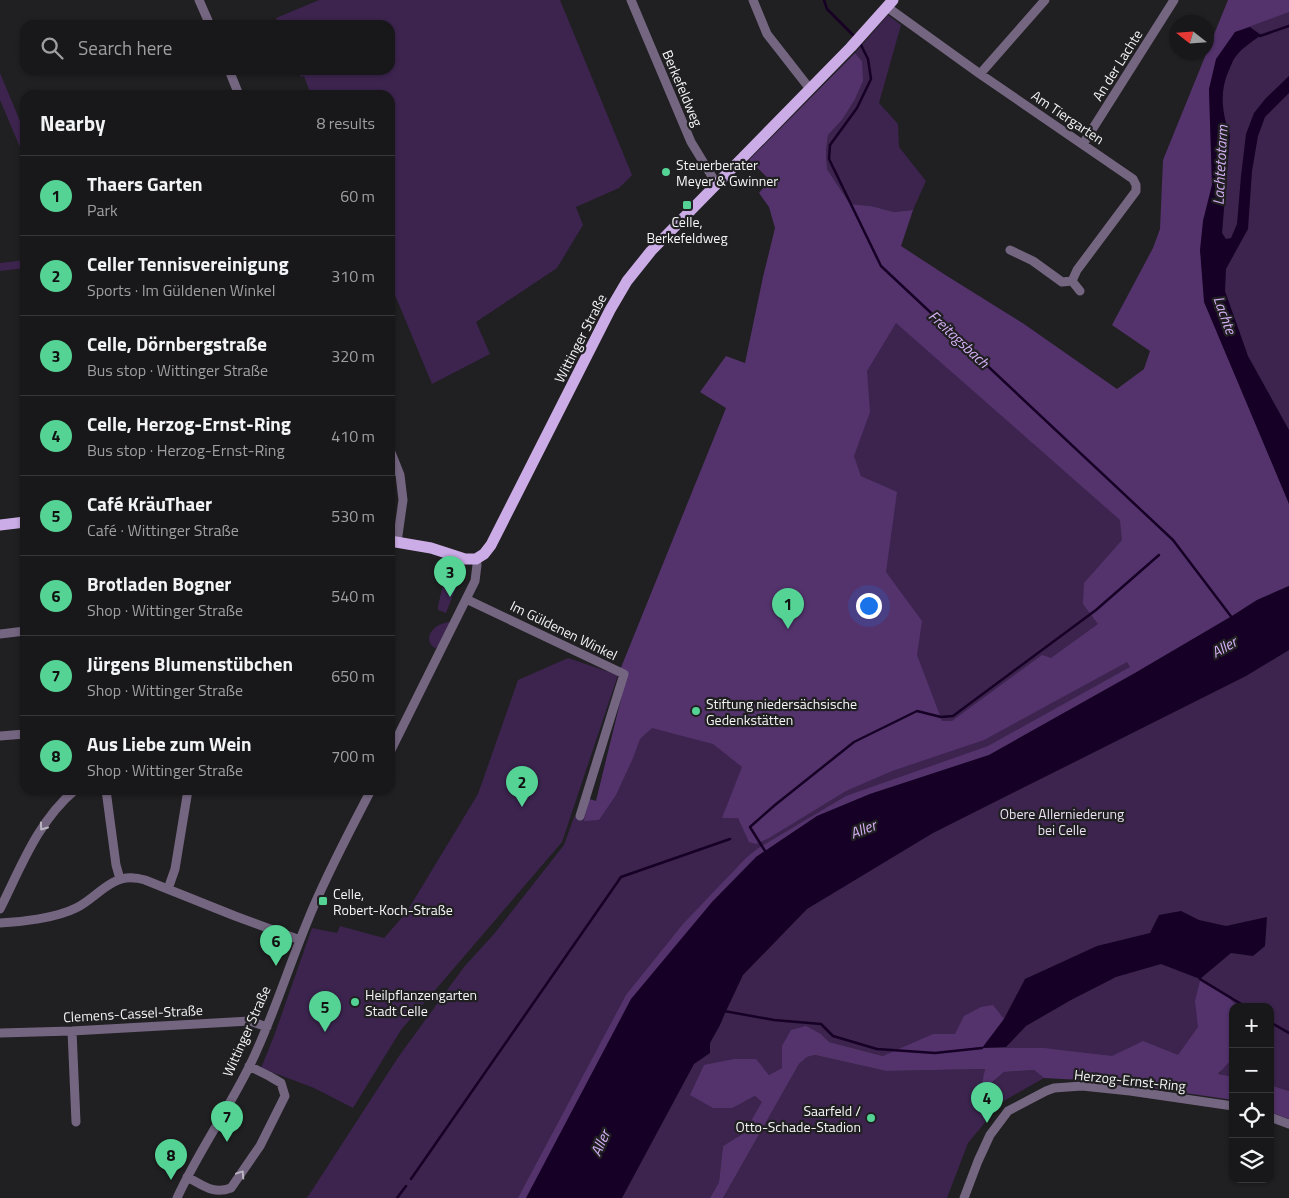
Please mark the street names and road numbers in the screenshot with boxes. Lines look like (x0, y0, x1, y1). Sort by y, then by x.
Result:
street label: An der Lachte (1087, 25, 1147, 105)
street label: Berkefeldweg (657, 47, 709, 129)
street label: Am Tiergarten (1027, 85, 1109, 149)
street label: Wittinger Straße (549, 290, 611, 386)
street label: Im Güldenen Winkel (507, 595, 621, 665)
street label: Wittinger Straße (217, 982, 275, 1080)
street label: Clemens-Cassel-Straße (63, 999, 203, 1027)
street label: Herzog-Ernst-Ring (1073, 1064, 1187, 1096)

